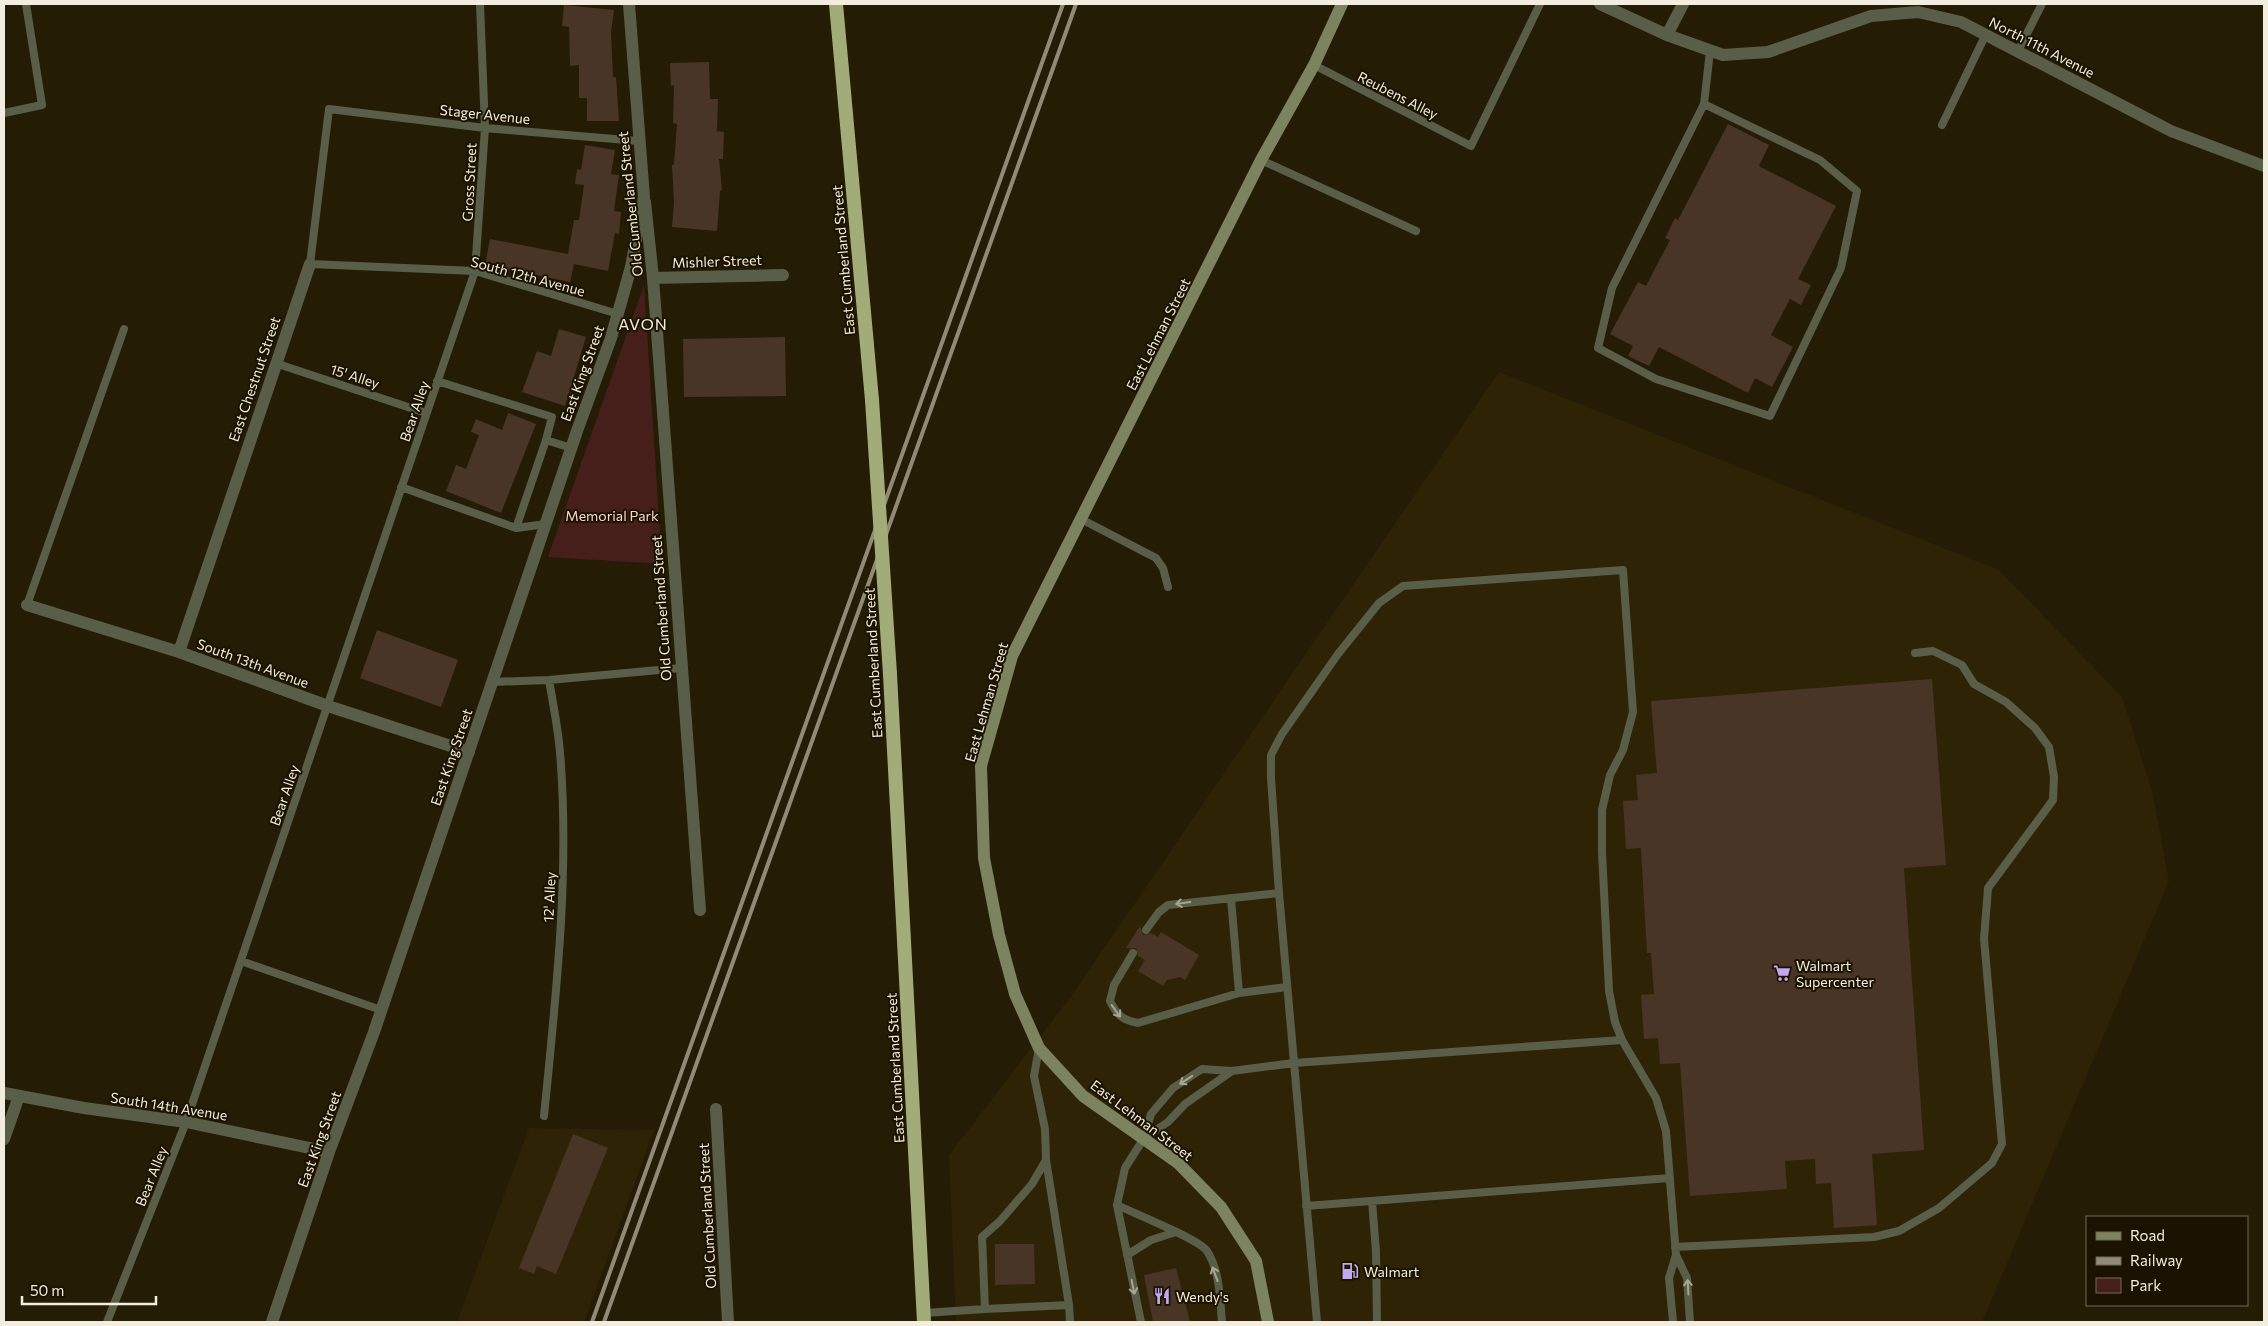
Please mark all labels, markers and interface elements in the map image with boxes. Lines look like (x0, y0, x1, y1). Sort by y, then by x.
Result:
street label: North 11th Avenue (1986, 13, 2098, 81)
street label: Reubens Alley (1355, 67, 1441, 123)
street label: Stager Avenue (439, 101, 531, 127)
street label: Old Cumberland Street (614, 130, 646, 277)
street label: Gross Street (458, 142, 480, 222)
street label: East Cumberland Street (828, 184, 858, 336)
street label: Mishler Street (672, 251, 763, 271)
street label: South 12th Avenue (469, 253, 587, 299)
street label: East Lehman Street (1122, 275, 1194, 393)
street label: East Chestnut Street (225, 314, 283, 444)
district label: AVON (618, 314, 668, 333)
street label: East King Street (557, 322, 607, 423)
street label: 15' Alley (328, 360, 382, 392)
street label: Bear Alley (396, 378, 432, 444)
park label: Memorial Park (565, 507, 659, 524)
street label: Old Cumberland Street (647, 534, 675, 681)
street label: East Cumberland Street (861, 587, 885, 739)
street label: South 13th Avenue (195, 635, 311, 691)
street label: East Lehman Street (961, 640, 1011, 764)
street label: East King Street (426, 706, 476, 808)
street label: Bear Alley (266, 762, 302, 828)
street label: 12' Alley (539, 871, 559, 923)
one-way arrow (1175, 898, 1191, 908)
place label: Walmart Supercenter (1796, 957, 1874, 990)
supermarket icon: Walmart Supercenter (1772, 963, 1792, 983)
street label: East Cumberland Street (883, 992, 907, 1144)
one-way arrow (1111, 1004, 1121, 1018)
one-way arrow (1180, 1075, 1194, 1085)
street label: East Lehman Street (1088, 1076, 1197, 1164)
street label: South 14th Avenue (109, 1088, 229, 1124)
street label: East King Street (294, 1088, 344, 1189)
street label: Old Cumberland Street (695, 1142, 719, 1289)
street label: Bear Alley (131, 1143, 171, 1209)
legend (2086, 1216, 2248, 1306)
text: Road (2130, 1226, 2165, 1244)
text: Railway (2130, 1251, 2183, 1269)
fuel station icon: Walmart (1340, 1261, 1360, 1281)
place label: Walmart (1364, 1263, 1420, 1280)
one-way arrow (1210, 1267, 1219, 1282)
scale bar (22, 1274, 156, 1306)
text: Park (2130, 1276, 2161, 1294)
one-way arrow (1129, 1279, 1139, 1295)
one-way arrow (1683, 1280, 1693, 1296)
text: 50 m (30, 1281, 64, 1299)
restaurant icon: Wendy's (1152, 1286, 1172, 1306)
place label: Wendy's (1176, 1288, 1229, 1305)

